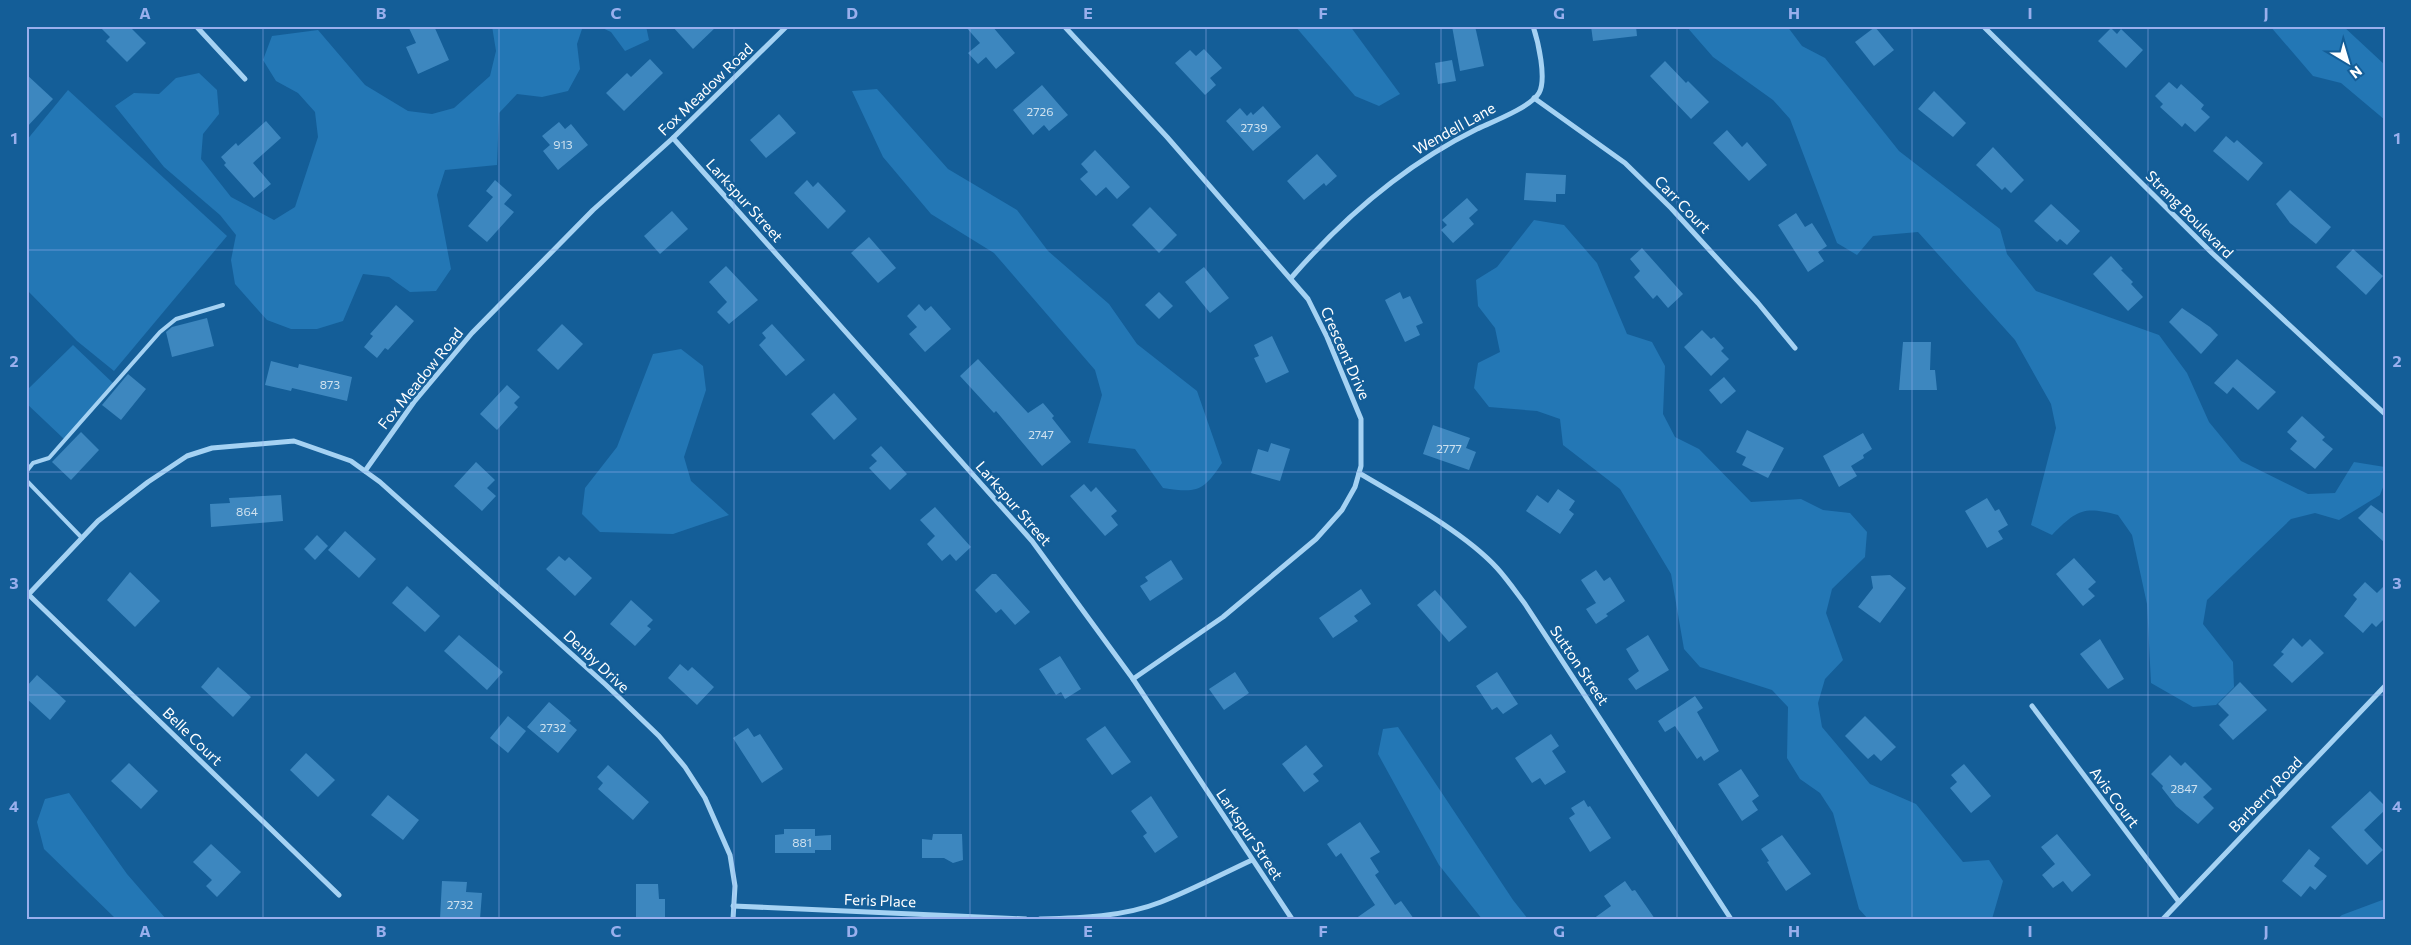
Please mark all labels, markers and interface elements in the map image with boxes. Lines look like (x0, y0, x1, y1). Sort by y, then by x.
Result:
text: A (139, 3, 151, 22)
text: B (376, 3, 387, 22)
text: C (611, 3, 622, 22)
text: D (846, 3, 858, 22)
text: E (1083, 3, 1093, 22)
text: F (1318, 3, 1328, 22)
text: G (1553, 3, 1565, 22)
text: H (1788, 3, 1800, 22)
text: I (2027, 3, 2033, 22)
text: J (2263, 3, 2269, 22)
north arrow (2324, 38, 2374, 88)
street label: Fox Meadow Road (654, 39, 756, 139)
text: N (2347, 63, 2366, 83)
street label: Wendell Lane (1410, 98, 1498, 158)
house number: 2726 (1027, 104, 1053, 118)
house number: 2739 (1240, 120, 1268, 134)
text: 1 (10, 128, 18, 147)
text: 1 (2393, 128, 2401, 147)
house number: 913 (553, 137, 573, 151)
street label: Larkspur Street (703, 155, 787, 245)
street label: Strang Boulevard (2142, 166, 2238, 262)
street label: Carr Court (1651, 172, 1715, 236)
street label: Crescent Drive (1317, 304, 1375, 402)
street label: Fox Meadow Road (374, 324, 466, 432)
text: 2 (9, 351, 19, 370)
text: 2 (2392, 351, 2402, 370)
house number: 873 (320, 377, 340, 391)
house number: 2747 (1028, 427, 1054, 441)
house number: 2777 (1436, 441, 1462, 455)
street label: Larkspur Street (972, 457, 1056, 549)
house number: 864 (236, 504, 258, 518)
text: 3 (9, 573, 19, 592)
text: 3 (2392, 573, 2402, 592)
street label: Sutton Street (1547, 622, 1613, 708)
street label: Denby Drive (560, 626, 634, 696)
street label: Belle Court (159, 703, 227, 769)
house number: 2732 (540, 720, 567, 734)
street label: Barberry Road (2225, 753, 2305, 835)
street label: Avis Court (2087, 763, 2143, 831)
house number: 2847 (2170, 781, 2198, 795)
street label: Larkspur Street (1213, 785, 1287, 883)
text: 4 (9, 796, 19, 815)
text: 4 (2392, 796, 2402, 815)
house number: 881 (792, 835, 812, 849)
street label: Feris Place (844, 890, 916, 910)
house number: 2732 (447, 897, 474, 911)
text: A (139, 921, 151, 940)
text: B (376, 921, 387, 940)
text: C (611, 921, 622, 940)
text: D (846, 921, 858, 940)
text: E (1083, 921, 1093, 940)
text: F (1318, 921, 1328, 940)
text: G (1553, 921, 1565, 940)
text: H (1788, 921, 1800, 940)
text: I (2027, 921, 2033, 940)
text: J (2263, 921, 2269, 940)

